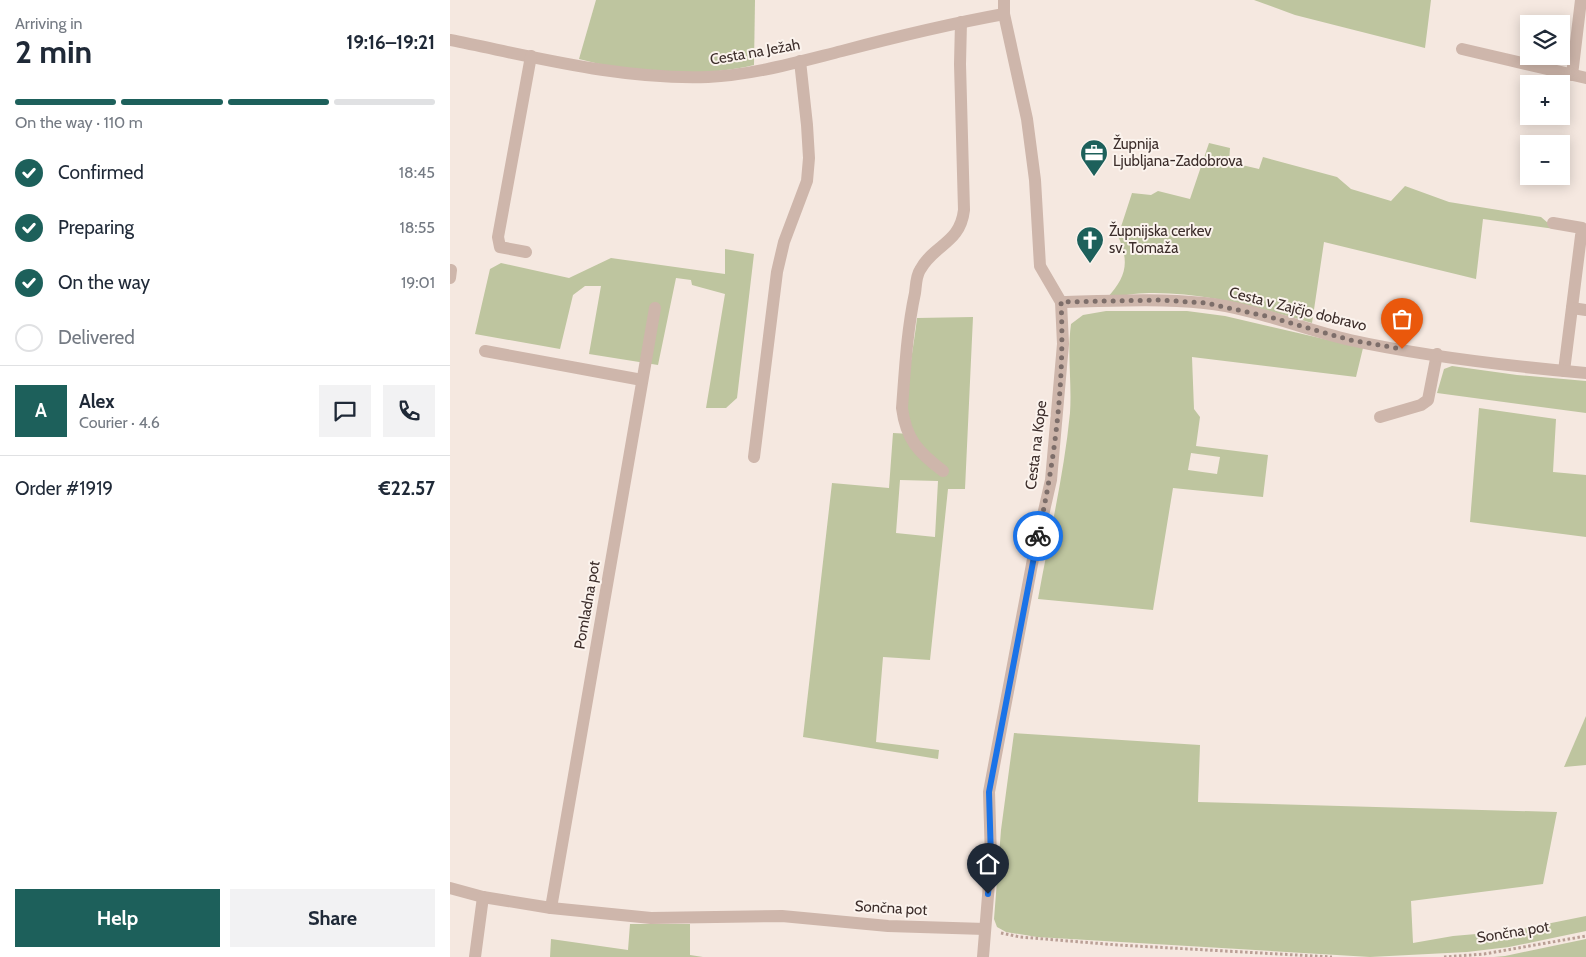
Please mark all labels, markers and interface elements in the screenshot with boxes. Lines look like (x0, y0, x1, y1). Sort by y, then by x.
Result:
text: Arriving in (15, 14, 82, 33)
map controls (1520, 15, 1570, 185)
button: layers (1520, 15, 1570, 65)
text: 19:16–19:21 (346, 31, 435, 54)
text: 2 min (15, 32, 92, 71)
street label: Cesta na Ježah (709, 35, 801, 69)
button: + (1520, 75, 1570, 125)
text: On the way · 110 m (15, 113, 143, 132)
place label: Župnija Ljubljana-Zadobrova (1113, 134, 1244, 170)
button: − (1520, 135, 1570, 185)
office icon: Župnija Ljubljana-Zadobrova (1079, 138, 1109, 177)
icon: check (15, 159, 43, 187)
text: Confirmed (58, 161, 144, 184)
text: 18:45 (399, 163, 435, 182)
icon: check (15, 214, 43, 242)
text: Preparing (58, 216, 134, 239)
text: 18:55 (399, 218, 435, 237)
place label: Župnijska cerkev sv. Tomaža (1109, 221, 1212, 257)
church icon: Župnijska cerkev sv. Tomaža (1075, 225, 1105, 264)
icon: check (15, 269, 43, 297)
text: On the way (58, 271, 150, 294)
text: 19:01 (401, 273, 435, 292)
street label: Cesta v Zajčjo dobravo (1227, 283, 1369, 335)
pin (1381, 298, 1423, 349)
icon: bag (1388, 305, 1416, 333)
text: Delivered (58, 326, 135, 349)
button: chat (319, 385, 371, 437)
button: phone (383, 385, 435, 437)
text: Alex (79, 390, 115, 413)
text: A (35, 399, 47, 422)
street label: Cesta na Kope (1022, 399, 1050, 491)
text: Courier · 4.6 (79, 413, 160, 432)
text: Order #1919 (15, 477, 113, 500)
text: €22.57 (379, 477, 435, 500)
courier (1013, 511, 1063, 561)
icon: bike (1024, 522, 1052, 550)
street label: Pomladna pot (570, 559, 604, 651)
pin (967, 843, 1009, 894)
icon: home (974, 850, 1002, 878)
button: Help (15, 889, 220, 947)
button: Share (230, 889, 435, 947)
street label: Sončna pot (854, 897, 928, 919)
street label: Sončna pot (1476, 917, 1550, 947)

